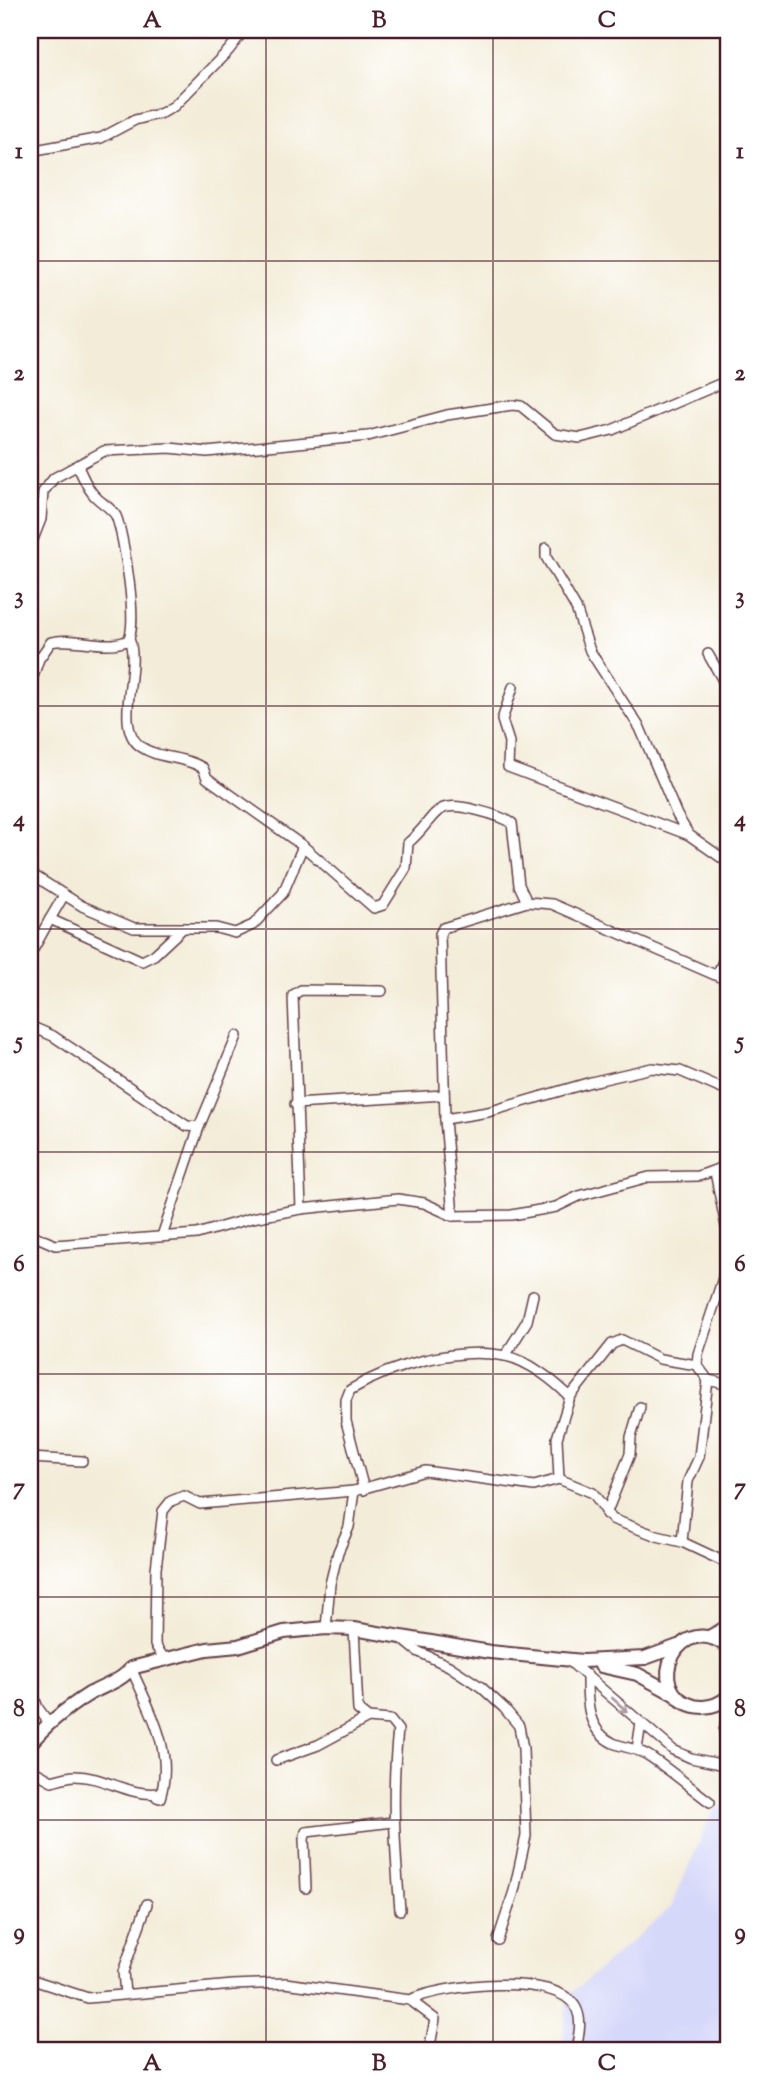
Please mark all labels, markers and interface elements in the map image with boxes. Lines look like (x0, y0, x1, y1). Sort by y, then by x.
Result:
text: A (143, 5, 162, 38)
text: B (372, 5, 387, 38)
text: C (598, 5, 616, 38)
text: 1 (15, 136, 23, 169)
text: 1 (736, 136, 744, 169)
text: 2 (14, 358, 25, 391)
text: 2 (735, 358, 746, 391)
text: 3 (14, 581, 24, 614)
text: 3 (735, 581, 745, 614)
text: 4 (12, 804, 25, 837)
text: 4 (733, 804, 746, 837)
text: 5 (13, 1026, 23, 1059)
text: 5 (734, 1026, 744, 1059)
text: 6 (13, 1249, 25, 1282)
text: 6 (734, 1249, 746, 1282)
text: 7 (13, 1472, 25, 1505)
text: 7 (734, 1472, 746, 1505)
text: 8 (13, 1694, 25, 1727)
text: 8 (734, 1694, 746, 1727)
one-way arrow (611, 1697, 629, 1713)
text: 9 (13, 1917, 25, 1950)
text: 9 (734, 1917, 746, 1950)
text: A (143, 2048, 162, 2081)
text: B (372, 2048, 387, 2081)
text: C (598, 2048, 616, 2081)

